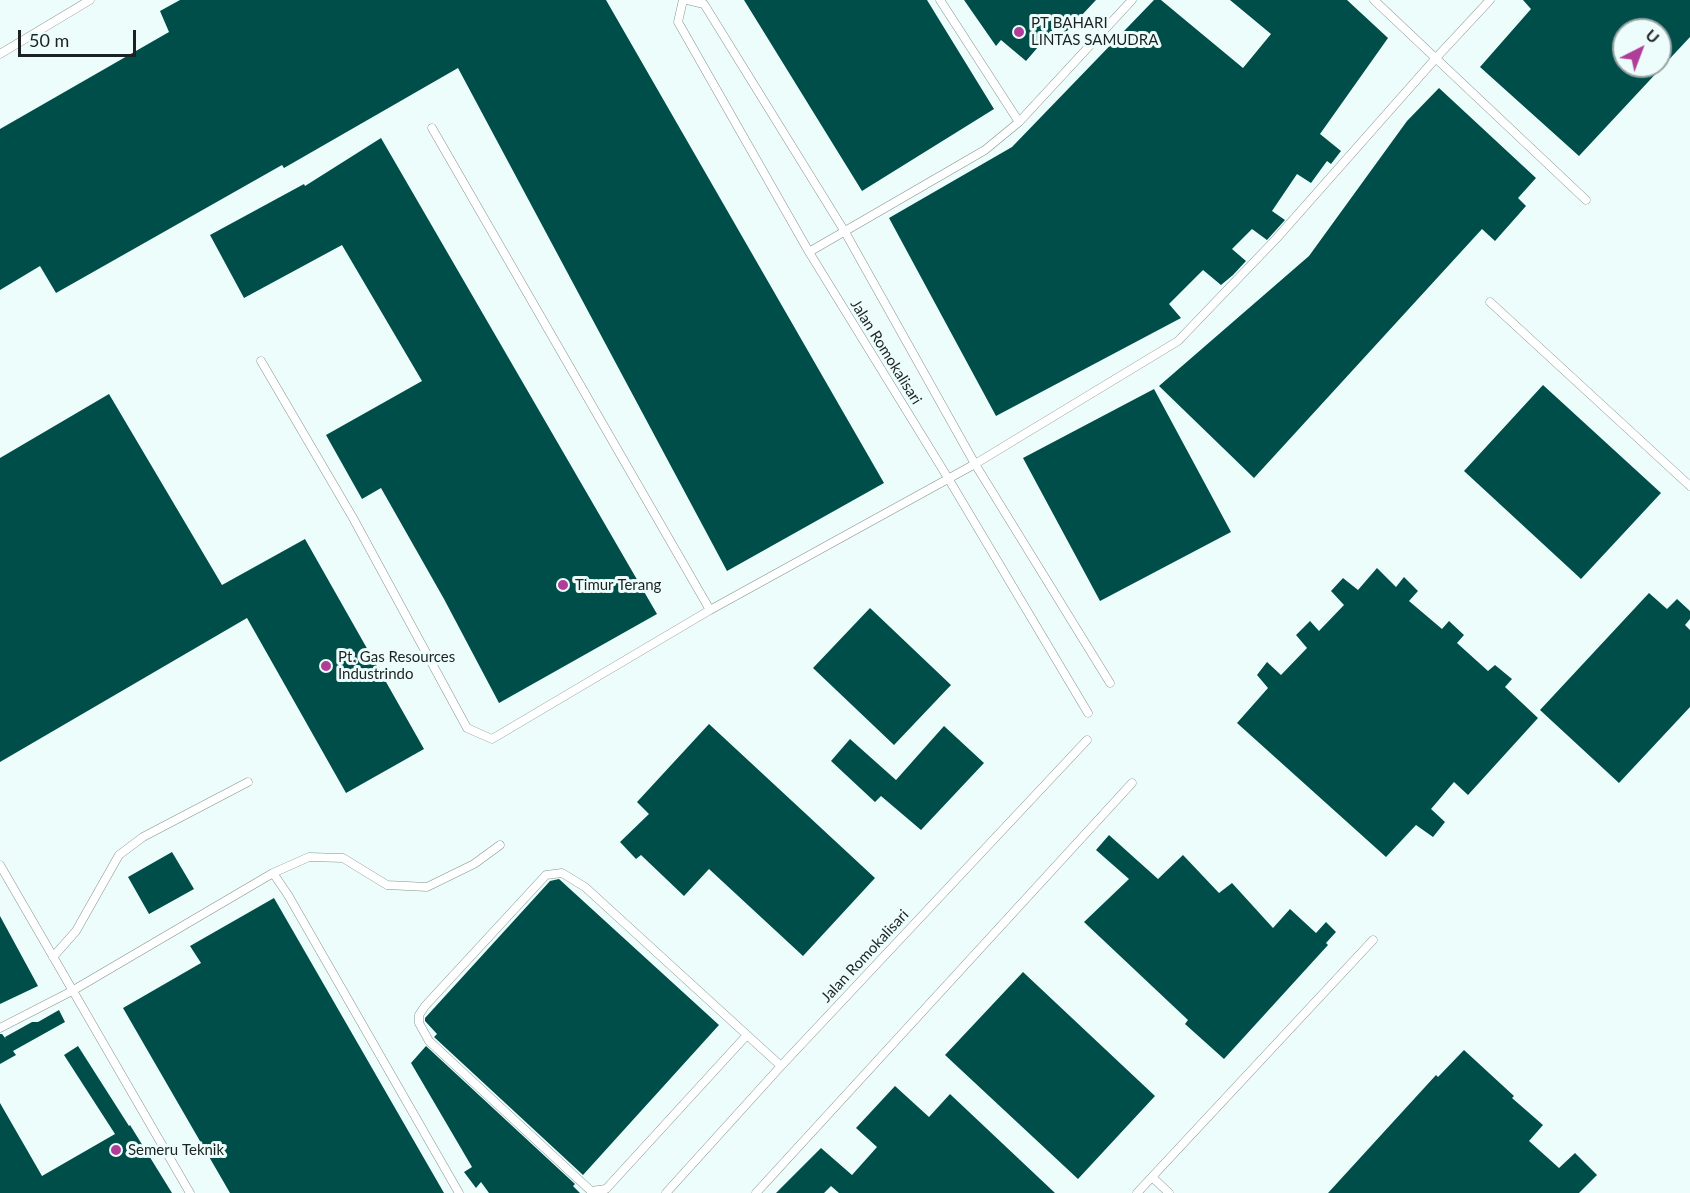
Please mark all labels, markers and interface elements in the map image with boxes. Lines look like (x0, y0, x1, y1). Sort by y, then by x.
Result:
place label: PT BAHARI LINTAS SAMUDRA (1031, 14, 1158, 49)
scale bar (21, 18, 140, 56)
north arrow (1612, 18, 1672, 78)
marker: PT BAHARI LINTAS SAMUDRA (1012, 25, 1026, 39)
text: U (1642, 25, 1664, 47)
text: 50 m (29, 29, 69, 51)
street label: Jalan Romokalisari (847, 296, 925, 408)
place label: Timur Terang (575, 576, 661, 594)
marker: Timur Terang (556, 578, 570, 592)
place label: Pt. Gas Resources Industrindo (338, 648, 455, 683)
marker: Pt. Gas Resources Industrindo (319, 659, 333, 673)
street label: Jalan Romokalisari (817, 906, 913, 1006)
place label: Semeru Teknik (128, 1141, 224, 1159)
marker: Semeru Teknik (109, 1143, 123, 1157)

